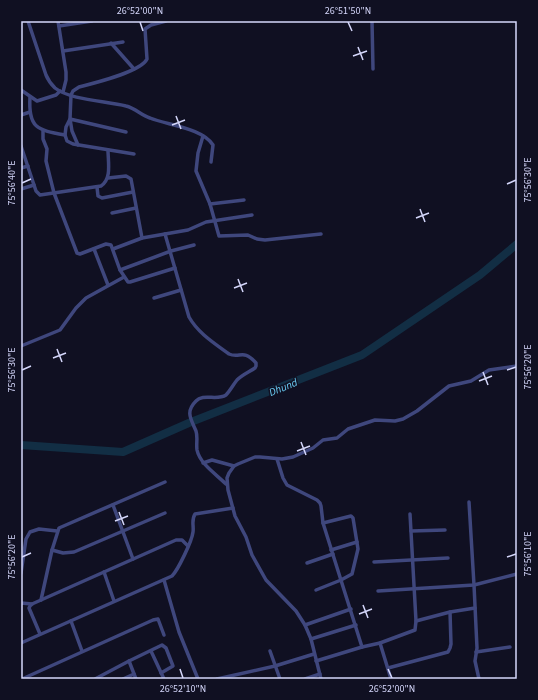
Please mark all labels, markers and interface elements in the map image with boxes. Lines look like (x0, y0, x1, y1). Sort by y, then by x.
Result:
text: 26°52'00"N (117, 4, 163, 18)
text: 26°51'50"N (325, 4, 371, 18)
text: 75°56'30"E (521, 157, 535, 203)
text: 75°56'40"E (5, 160, 19, 206)
text: 75°56'20"E (521, 344, 535, 390)
text: 75°56'30"E (5, 347, 19, 393)
water label: Dhund (267, 375, 301, 400)
text: 75°56'10"E (521, 531, 535, 577)
text: 75°56'20"E (5, 534, 19, 580)
text: 26°52'10"N (160, 682, 206, 696)
text: 26°52'00"N (369, 682, 415, 696)

